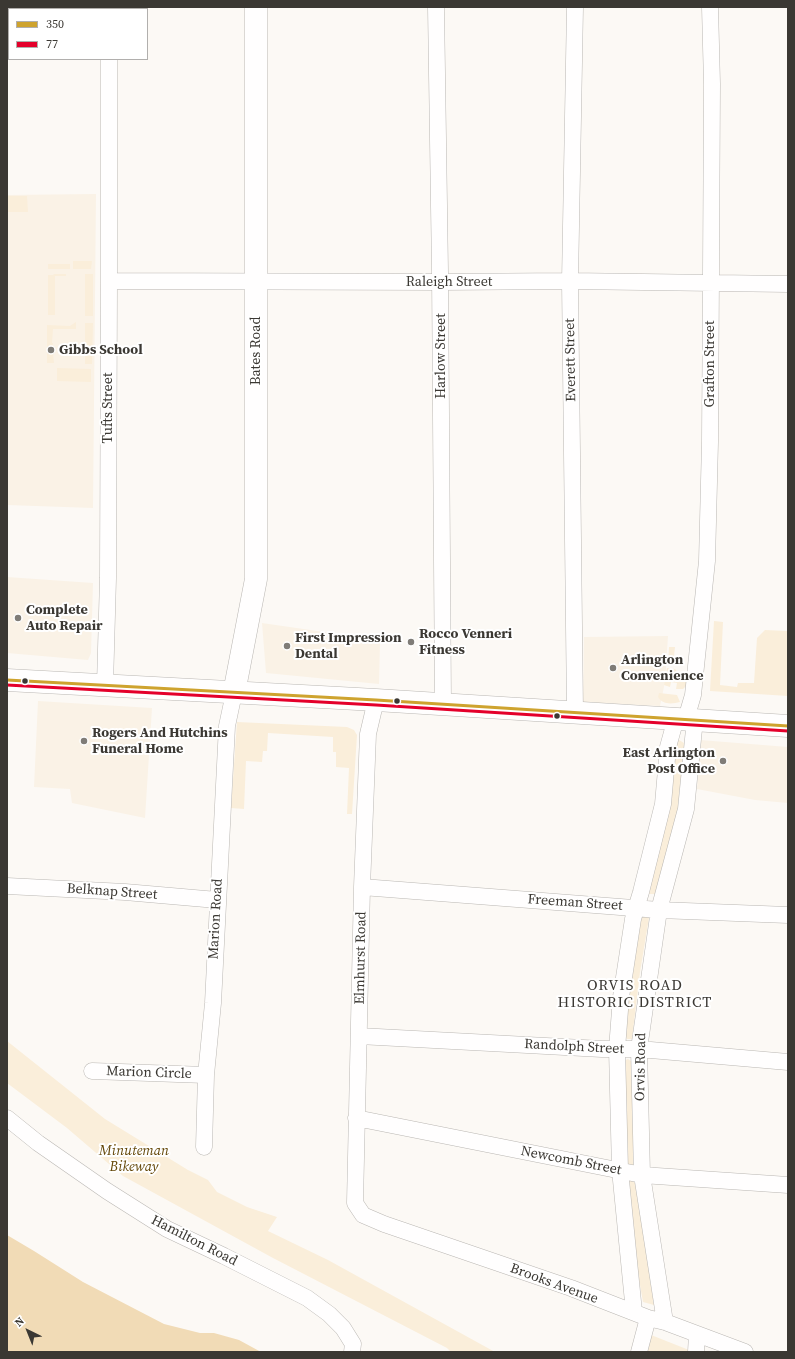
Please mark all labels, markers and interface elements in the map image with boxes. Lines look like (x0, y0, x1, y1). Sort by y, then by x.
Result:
legend (8, 8, 148, 60)
text: 350 (46, 16, 64, 32)
text: 77 (46, 36, 58, 52)
street label: Raleigh Street (406, 274, 492, 290)
street label: Harlow Street (433, 313, 449, 399)
street label: Bates Road (248, 317, 264, 385)
street label: Everett Street (562, 318, 580, 402)
street label: Grafton Street (702, 320, 718, 408)
place label: Gibbs School (59, 342, 143, 358)
marker: Gibbs School (46, 345, 56, 355)
street label: Tufts Street (100, 373, 116, 443)
place label: Complete Auto Repair (26, 602, 103, 634)
marker: Complete Auto Repair (13, 613, 23, 623)
place label: Rocco Venneri Fitness (419, 626, 512, 658)
place label: First Impression Dental (295, 630, 402, 662)
marker: Rocco Venneri Fitness (406, 637, 416, 647)
marker: First Impression Dental (282, 641, 292, 651)
place label: Arlington Convenience (621, 652, 703, 684)
marker: Arlington Convenience (608, 663, 618, 673)
unlabelled marker (20, 676, 30, 686)
unlabelled marker (392, 696, 402, 706)
unlabelled marker (552, 711, 562, 721)
place label: Rogers And Hutchins Funeral Home (92, 725, 228, 758)
marker: Rogers And Hutchins Funeral Home (79, 736, 89, 746)
place label: East Arlington Post Office (623, 745, 715, 778)
marker: East Arlington Post Office (718, 756, 728, 766)
street label: Marion Road (206, 878, 226, 960)
street label: Belknap Street (66, 880, 158, 904)
street label: Freeman Street (527, 891, 623, 915)
street label: Elmhurst Road (352, 911, 370, 1005)
district label: ORVIS ROAD HISTORIC DISTRICT (558, 977, 712, 1012)
street label: Orvis Road (632, 1033, 650, 1101)
street label: Randolph Street (524, 1036, 624, 1058)
street label: Marion Circle (106, 1063, 192, 1083)
park label: Minuteman Bikeway (99, 1143, 169, 1176)
street label: Newcomb Street (519, 1143, 623, 1179)
street label: Hamilton Road (148, 1212, 240, 1270)
street label: Brooks Avenue (508, 1260, 600, 1308)
north arrow (8, 1311, 48, 1351)
text: N (11, 1314, 28, 1330)

